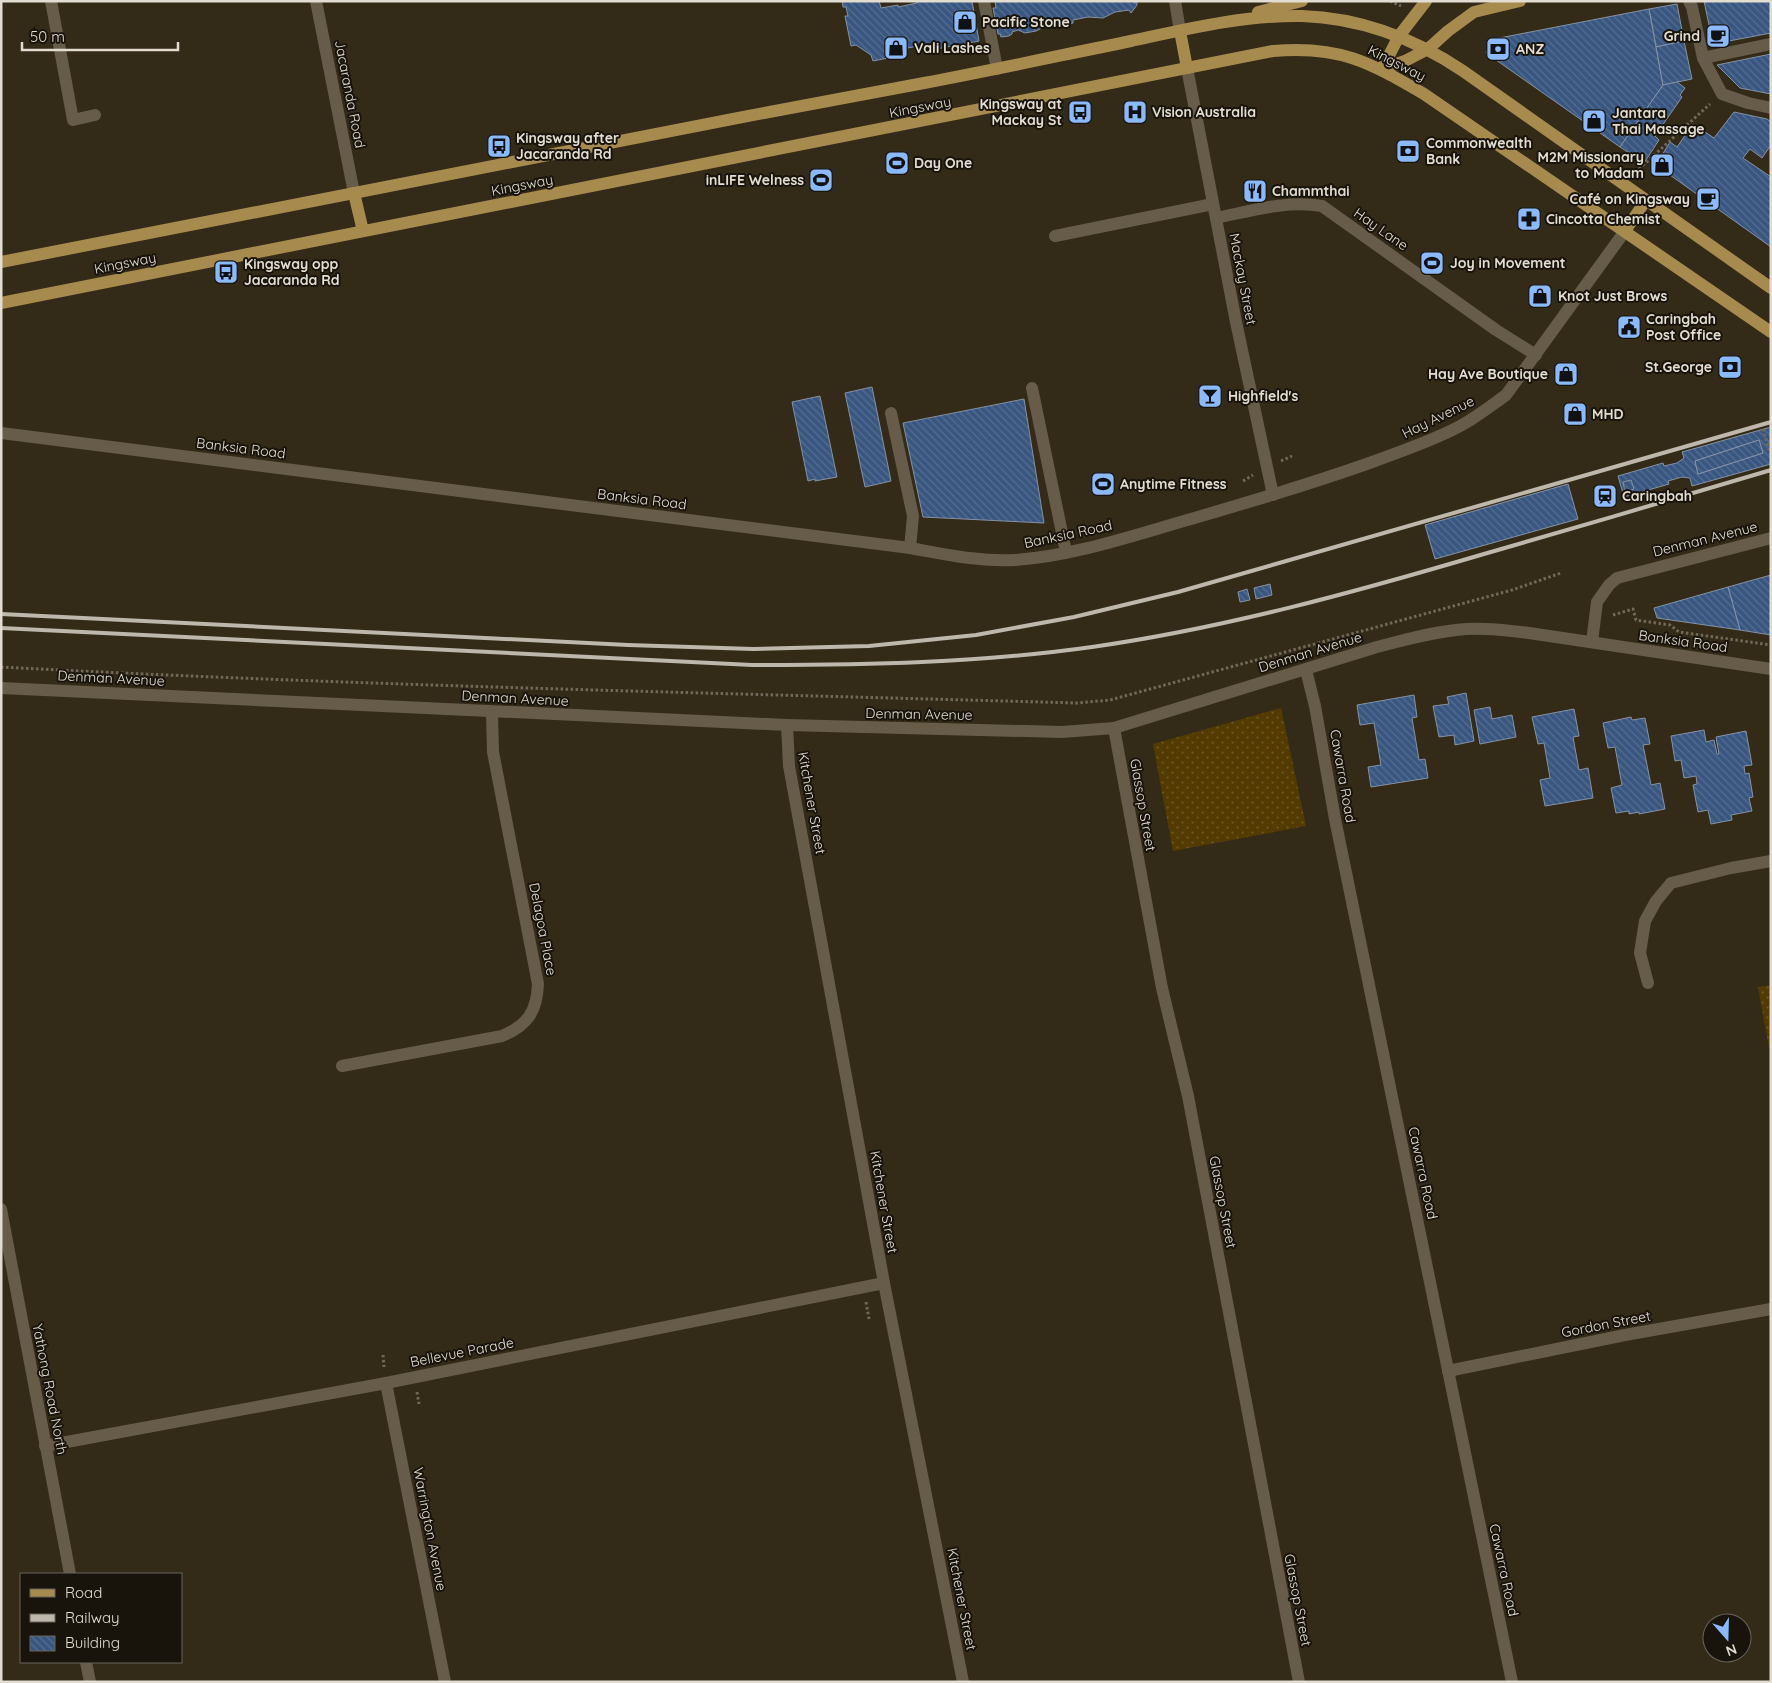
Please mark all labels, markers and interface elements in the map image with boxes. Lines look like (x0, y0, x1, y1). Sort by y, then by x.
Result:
shop icon: Pacific Stone (952, 9, 978, 35)
place label: Pacific Stone (982, 13, 1070, 31)
scale bar (22, 20, 179, 52)
cafe icon: Grind (1705, 23, 1731, 49)
text: 50 m (30, 27, 65, 46)
place label: Grind (1664, 27, 1700, 45)
shop icon: Vali Lashes (883, 35, 909, 61)
bank icon: ANZ (1485, 36, 1511, 62)
street label: Jacaranda Road (331, 39, 369, 149)
place label: Vali Lashes (914, 39, 990, 57)
place label: ANZ (1516, 40, 1544, 58)
street label: Kingsway (1365, 41, 1429, 85)
street label: Kingsway (887, 92, 953, 122)
place label: Kingsway at Mackay St (979, 95, 1062, 129)
bus stop icon: Kingsway at Mackay St (1067, 99, 1093, 125)
hospital icon: Vision Australia (1122, 99, 1148, 125)
place label: Vision Australia (1152, 103, 1256, 121)
place label: Jantara Thai Massage (1612, 104, 1705, 138)
shop icon: Jantara Thai Massage (1581, 108, 1607, 134)
place label: Kingsway after Jacaranda Rd (516, 129, 619, 163)
bus stop icon: Kingsway after Jacaranda Rd (486, 133, 512, 159)
place label: Commonwealth Bank (1426, 134, 1532, 168)
bank icon: Commonwealth Bank (1395, 138, 1421, 164)
place label: M2M Missionary to Madam (1537, 148, 1644, 182)
sports icon: Day One (884, 150, 910, 176)
shop icon: M2M Missionary to Madam (1649, 152, 1675, 178)
place label: Day One (914, 154, 972, 172)
sports icon: inLIFE Welness (808, 167, 834, 193)
street label: Kingsway (489, 170, 555, 200)
place label: inLIFE Welness (706, 171, 804, 189)
restaurant icon: Chammthai (1242, 178, 1268, 204)
place label: Chammthai (1272, 182, 1350, 200)
cafe icon: Café on Kingsway (1695, 186, 1721, 212)
place label: Café on Kingsway (1569, 190, 1690, 208)
street label: Hay Lane (1350, 204, 1412, 254)
pharmacy icon: Cincotta Chemist (1516, 206, 1542, 232)
place label: Cincotta Chemist (1546, 210, 1661, 228)
street label: Mackay Street (1225, 231, 1261, 327)
street label: Kingsway (92, 248, 158, 278)
sports icon: Joy in Movement (1419, 250, 1445, 276)
place label: Joy in Movement (1450, 254, 1566, 272)
place label: Kingsway opp Jacaranda Rd (244, 255, 339, 289)
bus stop icon: Kingsway opp Jacaranda Rd (213, 259, 239, 285)
shop icon: Knot Just Brows (1527, 283, 1553, 309)
place label: Knot Just Brows (1558, 287, 1667, 305)
place label: Caringbah Post Office (1646, 310, 1721, 344)
public building icon: Caringbah Post Office (1616, 314, 1642, 340)
bank icon: St.George (1717, 354, 1743, 380)
place label: St.George (1645, 358, 1712, 376)
shop icon: Hay Ave Boutique (1553, 361, 1579, 387)
place label: Hay Ave Boutique (1428, 365, 1548, 383)
bar icon: Highfield's (1197, 383, 1223, 409)
place label: Highfield's (1228, 387, 1299, 405)
street label: Hay Avenue (1399, 392, 1477, 442)
shop icon: MHD (1562, 401, 1588, 427)
place label: MHD (1592, 405, 1624, 423)
street label: Banksia Road (195, 434, 287, 462)
sports icon: Anytime Fitness (1090, 471, 1116, 497)
place label: Anytime Fitness (1120, 475, 1227, 493)
station icon: Caringbah (1592, 483, 1618, 509)
street label: Banksia Road (596, 485, 688, 513)
place label: Caringbah (1622, 487, 1692, 505)
street label: Banksia Road (1022, 516, 1114, 552)
street label: Denman Avenue (1651, 517, 1759, 561)
street label: Banksia Road (1637, 626, 1729, 656)
street label: Denman Avenue (1256, 628, 1364, 676)
street label: Denman Avenue (57, 666, 165, 690)
street label: Denman Avenue (461, 686, 569, 710)
street label: Denman Avenue (865, 704, 973, 724)
street label: Cawarra Road (1326, 728, 1360, 824)
street label: Kitchener Street (794, 750, 830, 856)
street label: Glassop Street (1126, 757, 1160, 853)
street label: Delagoa Place (525, 881, 561, 977)
street label: Cawarra Road (1404, 1125, 1442, 1221)
street label: Kitchener Street (866, 1149, 902, 1255)
street label: Glassop Street (1205, 1154, 1241, 1250)
street label: Gordon Street (1560, 1306, 1652, 1341)
street label: Yathong Road North (28, 1322, 72, 1456)
street label: Bellevue Parade (409, 1333, 515, 1371)
street label: Warrington Avenue (409, 1466, 451, 1592)
street label: Cawarra Road (1485, 1522, 1523, 1618)
street label: Kitchener Street (943, 1546, 981, 1652)
street label: Glassop Street (1280, 1552, 1316, 1648)
legend (20, 1573, 182, 1663)
text: Road (65, 1583, 102, 1602)
text: Railway (65, 1608, 120, 1627)
north arrow (1702, 1613, 1752, 1663)
text: Building (65, 1633, 120, 1652)
text: N (1724, 1640, 1739, 1660)

